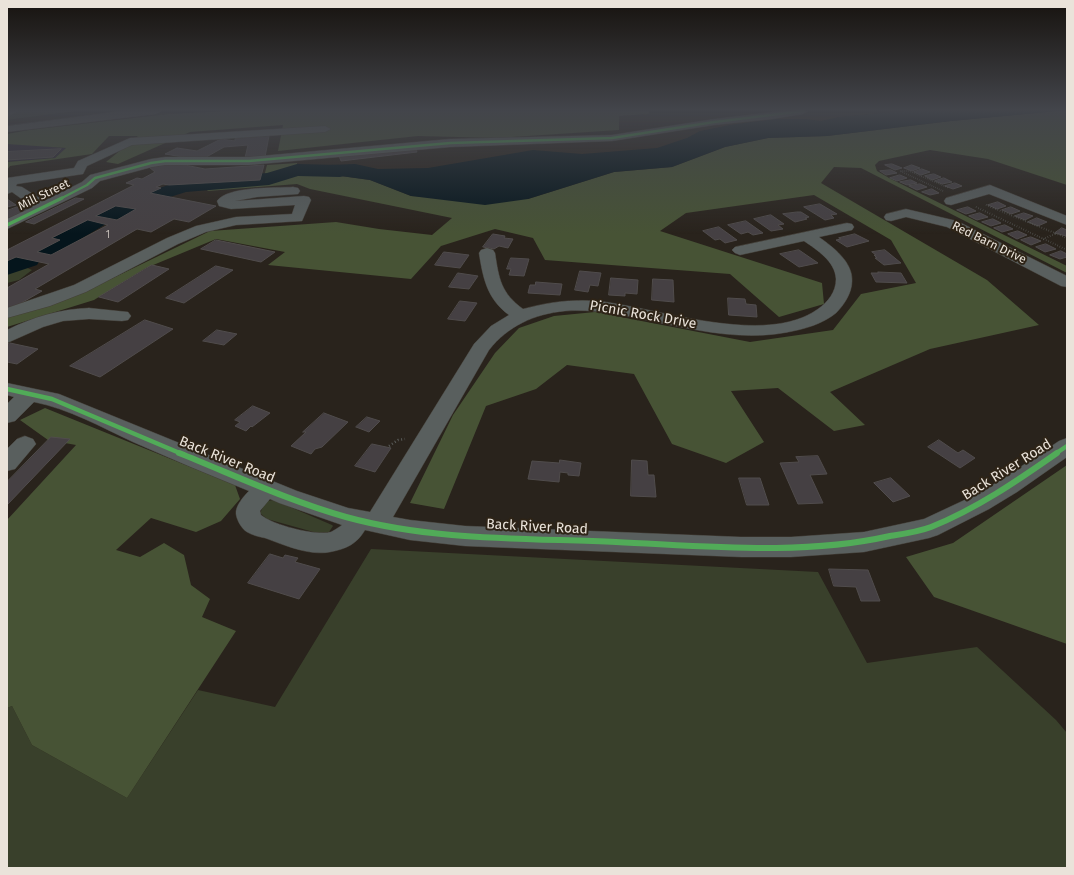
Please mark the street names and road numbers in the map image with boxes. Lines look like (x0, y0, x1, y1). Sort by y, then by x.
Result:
street label: Mill Street (16, 176, 72, 214)
street label: Red Barn Drive (950, 219, 1028, 267)
street label: Picnic Rock Drive (588, 297, 698, 333)
street label: Back River Road (177, 433, 277, 487)
street label: Back River Road (959, 436, 1055, 504)
street label: Back River Road (486, 516, 588, 538)

